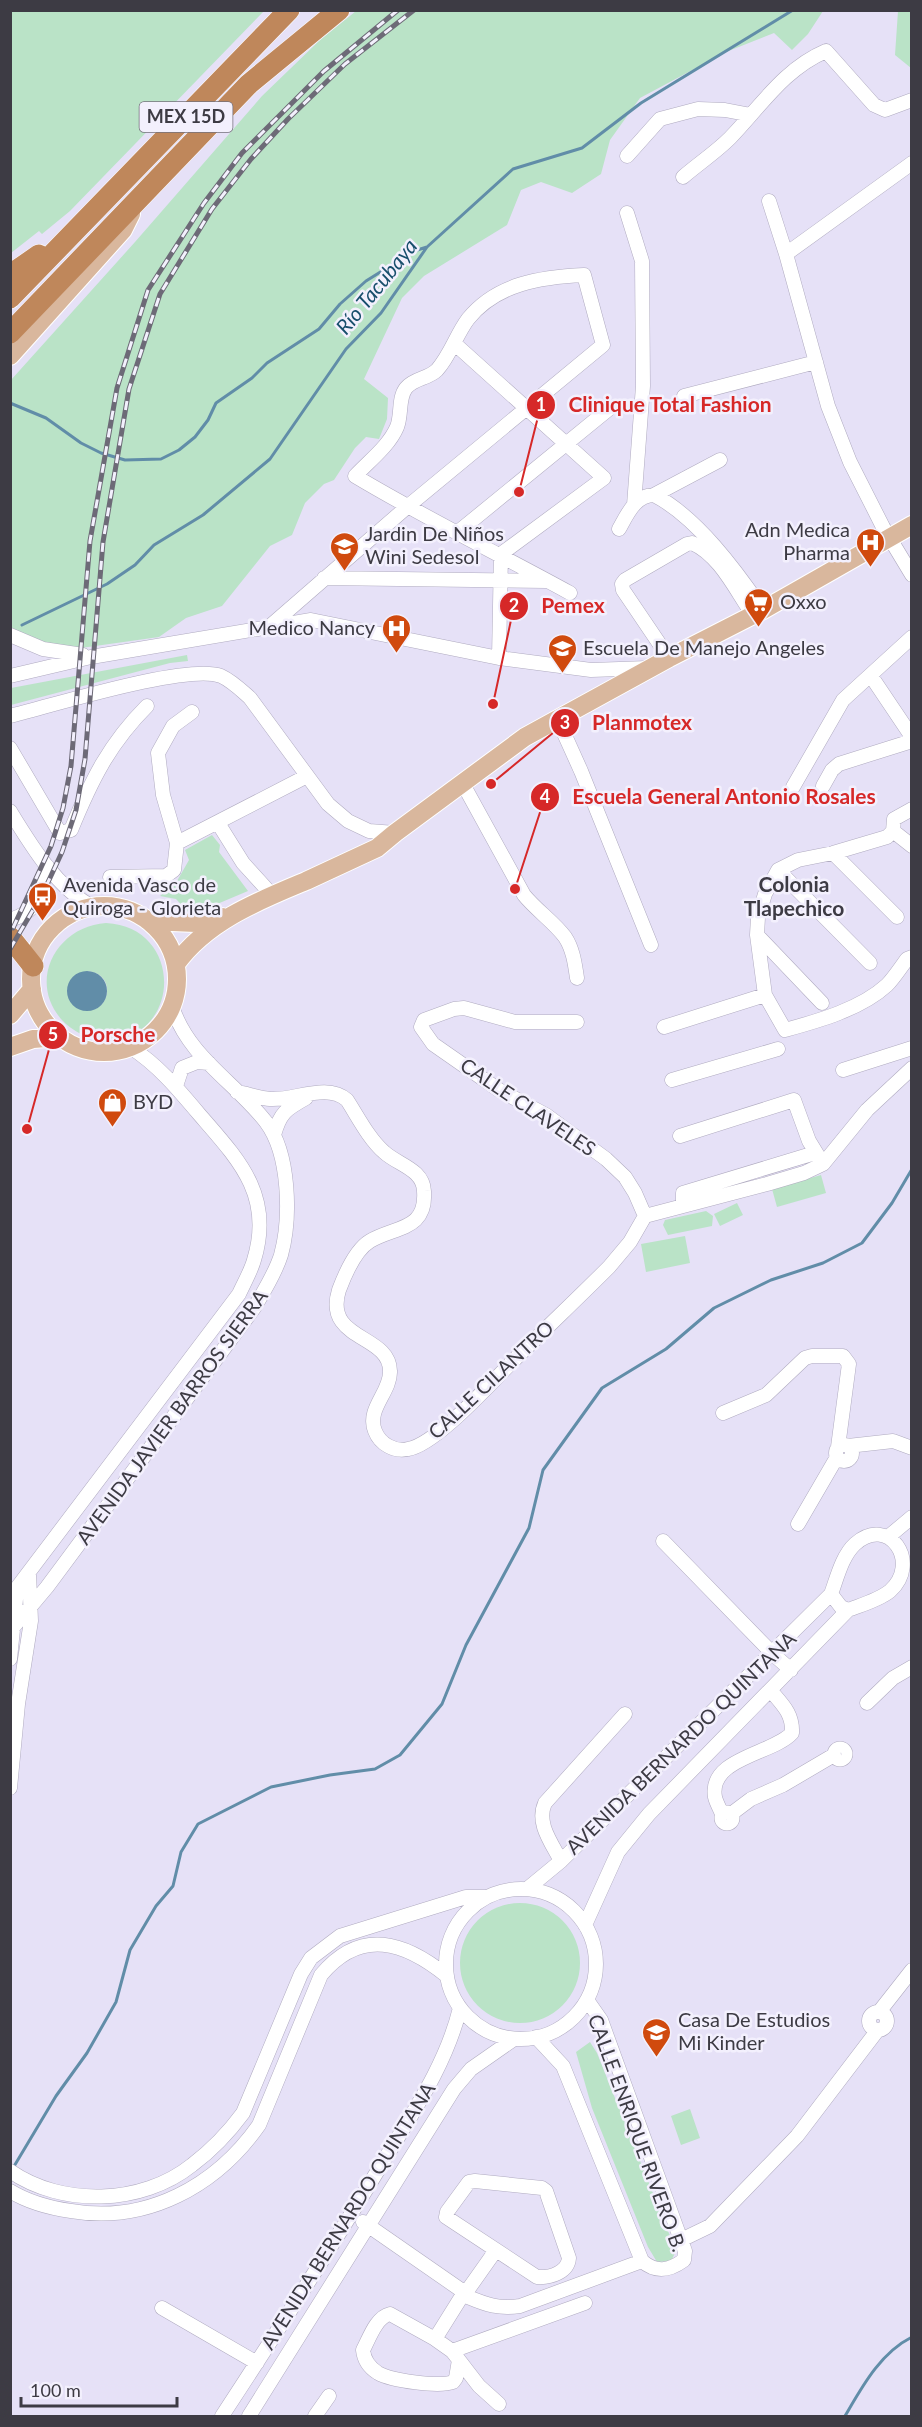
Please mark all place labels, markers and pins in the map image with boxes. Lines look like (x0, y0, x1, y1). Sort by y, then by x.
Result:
callout: Clinique Total Fashion (526, 386, 784, 425)
place label: Adn Medica Pharma (745, 517, 850, 564)
place label: Jardin De Niños Wini Sedesol (365, 521, 504, 568)
hospital icon: Adn Medica Pharma (855, 526, 887, 568)
school or university icon: Jardin De Niños Wini Sedesol (328, 530, 360, 572)
callout: Pemex (499, 586, 617, 625)
supermarket icon: Oxxo (743, 586, 775, 628)
place label: Oxxo (780, 589, 827, 613)
hospital icon: Medico Nancy (380, 612, 412, 654)
place label: Medico Nancy (248, 615, 376, 639)
school or university icon: Escuela De Manejo Angeles (546, 632, 578, 674)
place label: Escuela De Manejo Angeles (583, 635, 825, 659)
callout: Planmotex (550, 703, 704, 742)
callout: Escuela General Antonio Rosales (530, 778, 888, 817)
place label: Avenida Vasco de Quiroga - Glorieta (63, 872, 221, 919)
bus stop icon: Avenida Vasco de Quiroga - Glorieta (26, 880, 58, 922)
callout: Porsche (38, 1016, 167, 1055)
shop icon: BYD (96, 1086, 128, 1128)
place label: BYD (133, 1089, 173, 1113)
place label: Casa De Estudios Mi Kinder (678, 2007, 830, 2054)
school or university icon: Casa De Estudios Mi Kinder (641, 2016, 673, 2058)

